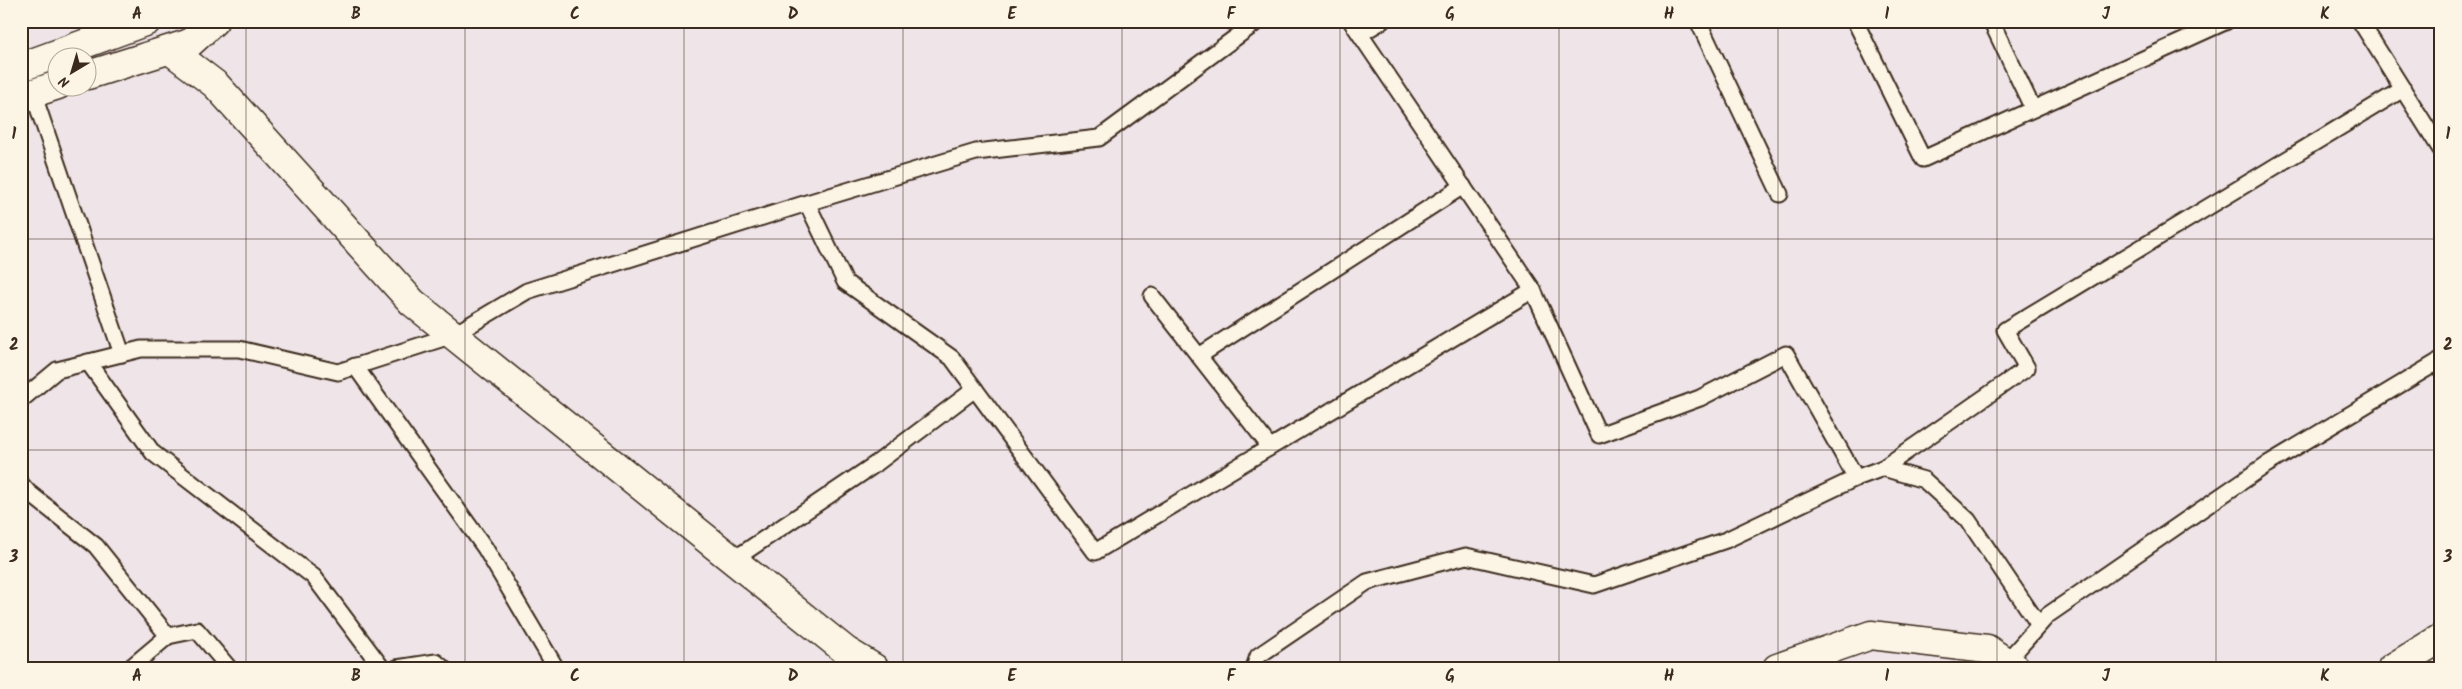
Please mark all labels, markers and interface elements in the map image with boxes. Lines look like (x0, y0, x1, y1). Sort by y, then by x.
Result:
text: A (132, 2, 142, 27)
text: B (351, 2, 361, 27)
text: C (570, 2, 580, 27)
text: D (788, 2, 799, 27)
text: E (1008, 2, 1018, 27)
text: F (1227, 2, 1237, 27)
text: G (1445, 2, 1455, 27)
text: H (1664, 2, 1674, 27)
text: I (1885, 2, 1890, 27)
text: J (2102, 2, 2111, 27)
text: K (2320, 2, 2330, 27)
north arrow (48, 48, 98, 98)
text: N (54, 70, 75, 93)
text: 1 (12, 122, 17, 147)
text: 1 (2446, 122, 2451, 147)
text: 2 (9, 333, 19, 358)
text: 2 (2443, 333, 2453, 358)
text: 3 (9, 545, 19, 570)
text: 3 (2443, 545, 2453, 570)
text: A (132, 664, 142, 689)
text: B (351, 664, 361, 689)
text: C (570, 664, 580, 689)
text: D (788, 664, 799, 689)
text: E (1008, 664, 1018, 689)
text: F (1227, 664, 1237, 689)
text: G (1445, 664, 1455, 689)
text: H (1664, 664, 1674, 689)
text: I (1885, 664, 1890, 689)
text: J (2102, 664, 2111, 689)
text: K (2320, 664, 2330, 689)

